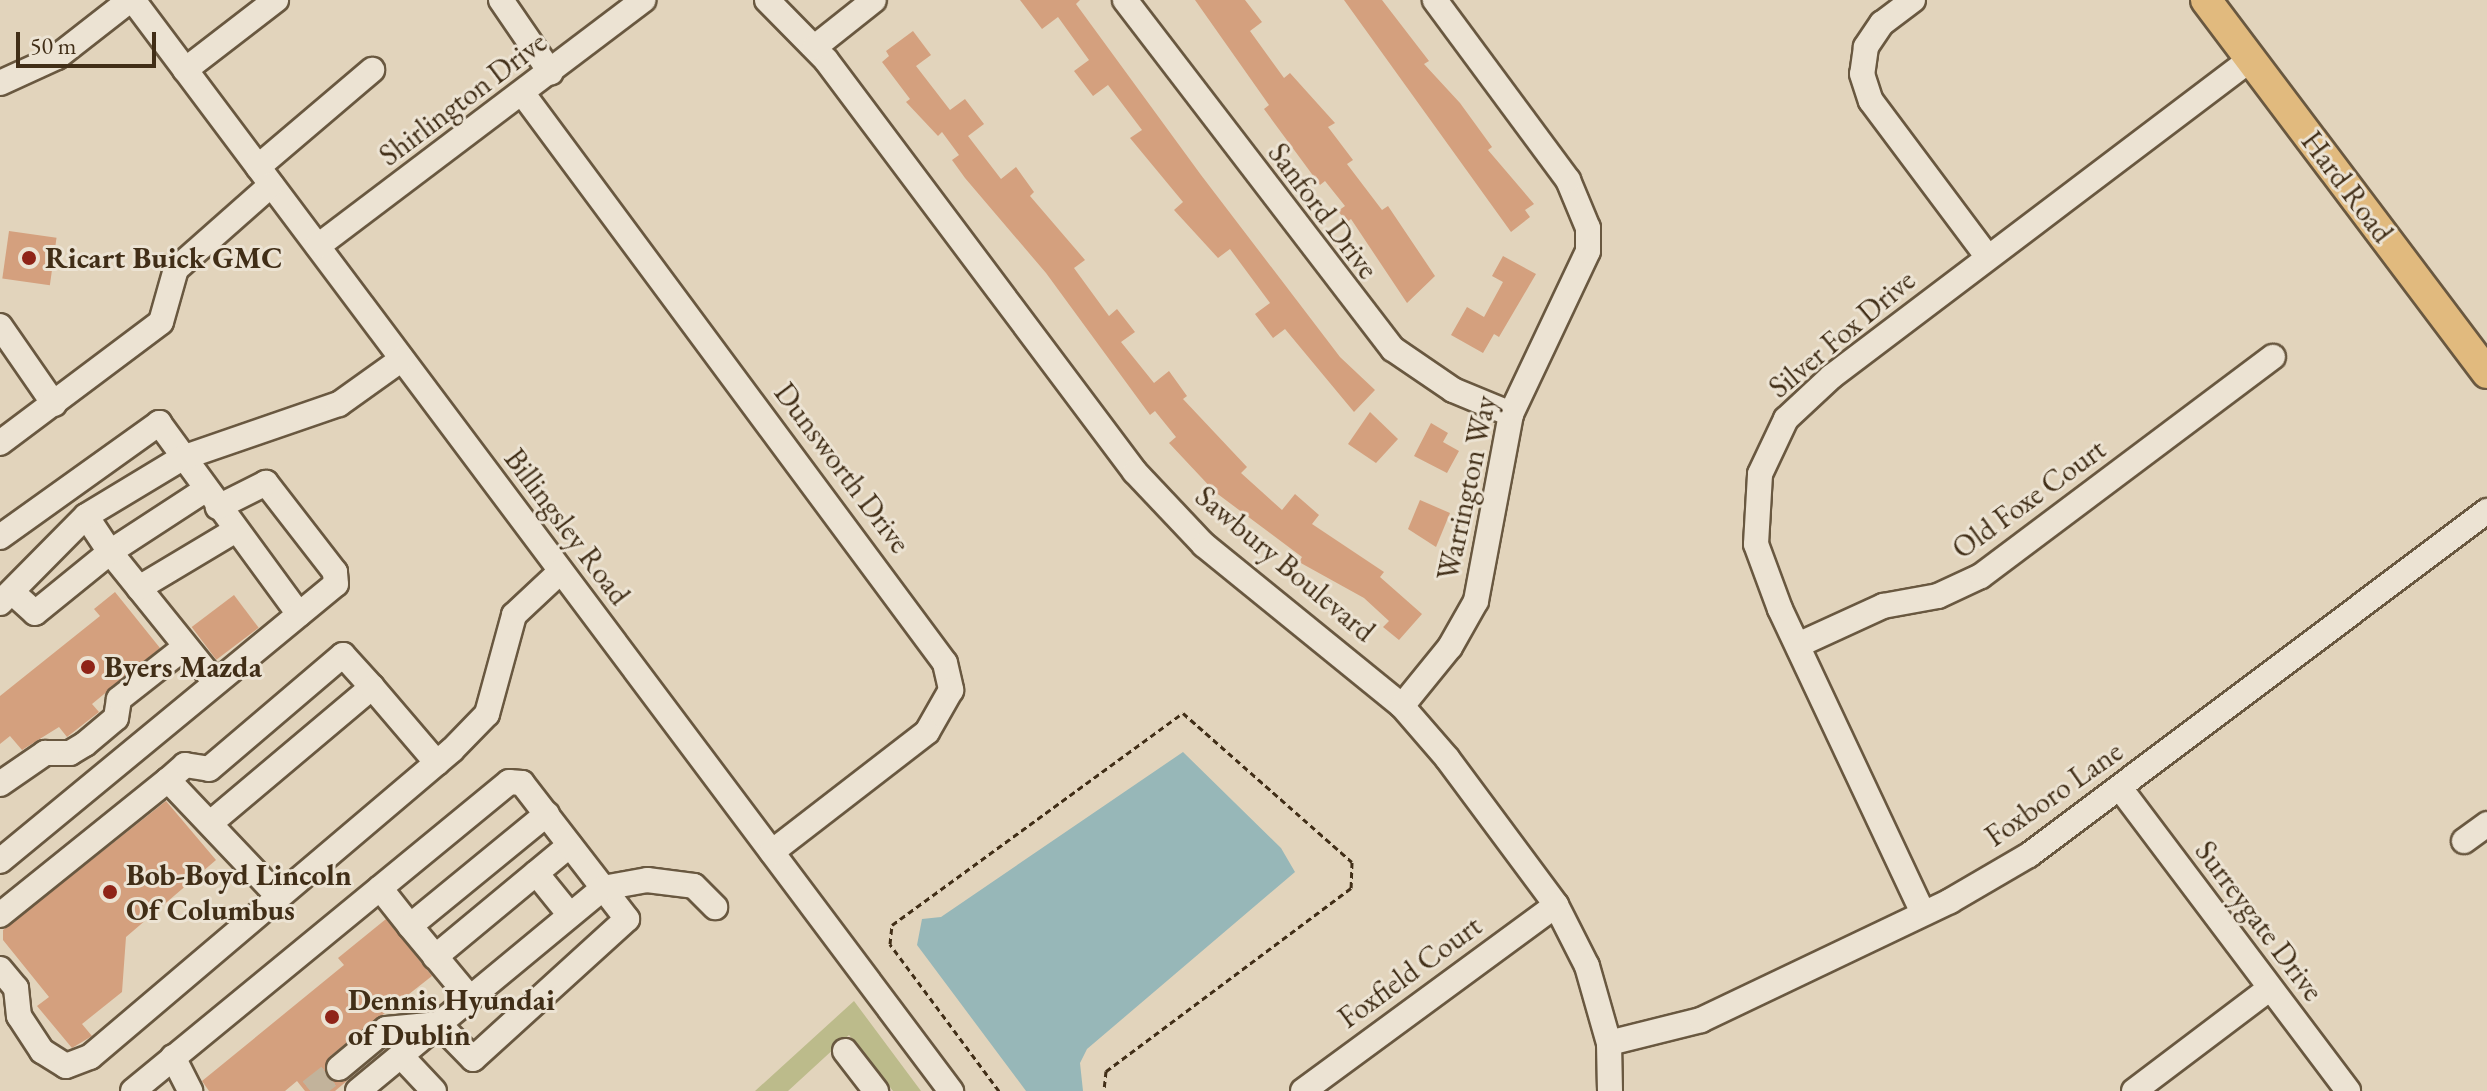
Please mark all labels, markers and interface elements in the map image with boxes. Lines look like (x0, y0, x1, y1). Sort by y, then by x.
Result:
scale bar (20, 16, 160, 66)
street label: Shirlington Drive (372, 24, 554, 174)
text: 50 m (30, 30, 77, 61)
street label: Hard Road (2293, 124, 2401, 250)
street label: Sanford Drive (1260, 136, 1386, 286)
place label: Ricart Buick GMC (45, 240, 283, 276)
marker: Ricart Buick GMC (20, 249, 38, 267)
street label: Silver Fox Drive (1762, 262, 1922, 406)
street label: Dunsworth Drive (766, 376, 918, 560)
street label: Warrington Way (1430, 392, 1504, 584)
street label: Old Foxe Court (1945, 431, 2113, 567)
street label: Billingsley Road (497, 442, 637, 612)
street label: Sawbury Boulevard (1188, 478, 1382, 650)
place label: Byers Mazda (104, 649, 262, 685)
marker: Byers Mazda (79, 658, 97, 676)
street label: Foxboro Lane (1978, 734, 2130, 854)
street label: Surreygate Drive (2187, 834, 2331, 1008)
place label: Bob-Boyd Lincoln Of Columbus (126, 857, 352, 928)
marker: Bob-Boyd Lincoln Of Columbus (101, 883, 119, 901)
street label: Foxfield Court (1331, 908, 1489, 1036)
place label: Dennis Hyundai of Dublin (348, 982, 555, 1052)
marker: Dennis Hyundai of Dublin (323, 1008, 341, 1026)

